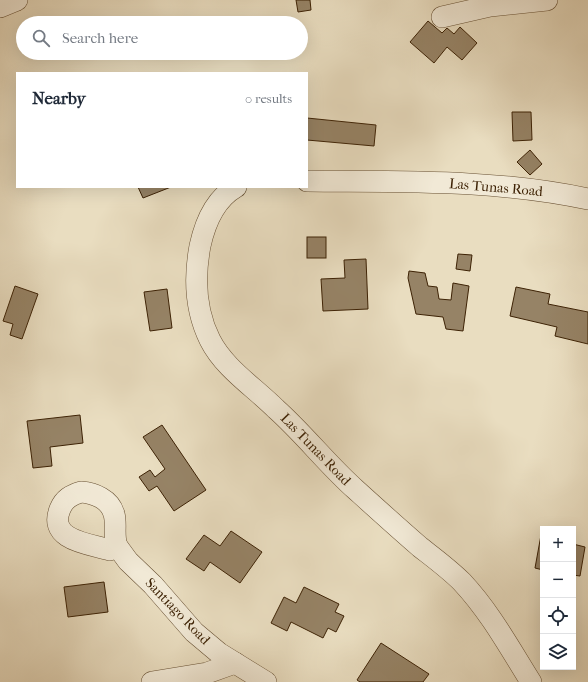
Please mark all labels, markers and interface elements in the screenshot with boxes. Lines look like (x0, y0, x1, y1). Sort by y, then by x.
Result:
search box (16, 16, 308, 60)
icon: search (30, 27, 52, 49)
text: Search here (62, 29, 138, 47)
text: Nearby (32, 88, 86, 108)
text: 0 results (245, 91, 292, 106)
street label: Las Tunas Road (448, 175, 544, 200)
street label: Las Tunas Road (277, 410, 355, 489)
map controls (540, 526, 576, 670)
button: + (540, 526, 576, 562)
button: − (540, 562, 576, 598)
street label: Santiago Road (142, 574, 214, 648)
button: locate (540, 598, 576, 634)
button: layers (540, 634, 576, 670)

